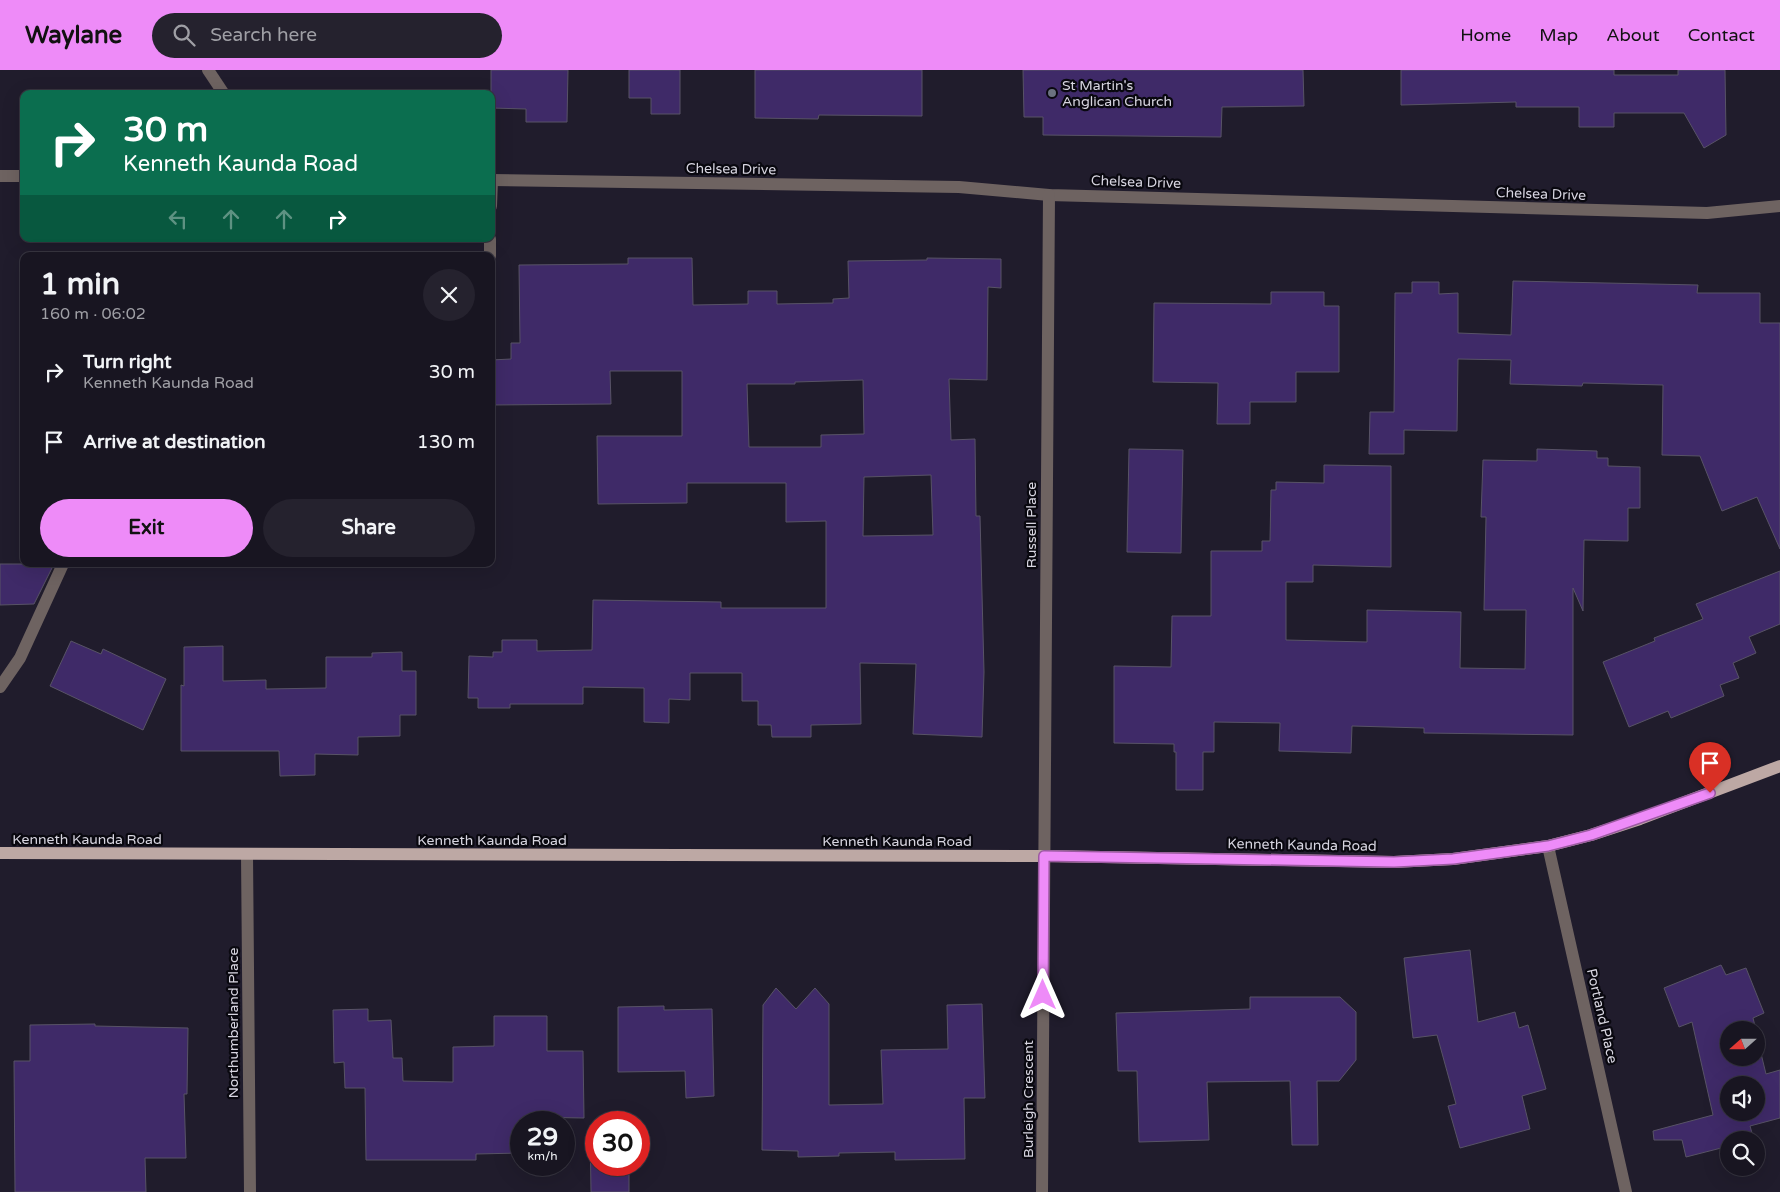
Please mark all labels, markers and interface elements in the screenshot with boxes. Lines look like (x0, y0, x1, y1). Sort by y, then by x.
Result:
search box (152, 13, 502, 58)
text: Waylane (25, 21, 122, 50)
icon: search (170, 21, 198, 49)
text: Search here (210, 24, 317, 46)
text: Home (1460, 24, 1511, 46)
text: Map (1539, 24, 1578, 46)
text: About (1606, 24, 1660, 46)
text: Contact (1688, 24, 1755, 46)
place label: St Martin's Anglican Church (1062, 77, 1172, 110)
marker: St Martin's Anglican Church (1046, 87, 1058, 99)
text: 30 m (123, 109, 208, 151)
icon: right (40, 110, 105, 175)
text: Kenneth Kaunda Road (123, 151, 358, 177)
street label: Chelsea Drive (686, 160, 776, 178)
street label: Chelsea Drive (1091, 172, 1181, 192)
street label: Chelsea Drive (1496, 184, 1586, 204)
icon: left (164, 205, 192, 233)
icon: ahead (217, 205, 245, 233)
icon: ahead (270, 205, 298, 233)
icon: right (323, 205, 351, 233)
text: 1 min (40, 266, 120, 303)
button: close (423, 269, 475, 321)
text: 160 m · 06:02 (40, 304, 146, 324)
text: Turn right (83, 351, 171, 373)
icon: right (40, 358, 68, 386)
text: 30 m (429, 361, 475, 383)
text: Kenneth Kaunda Road (83, 373, 254, 393)
icon: arrive (40, 428, 68, 456)
text: Arrive at destination (83, 431, 266, 453)
text: 130 m (417, 431, 475, 453)
street label: Russell Place (1023, 482, 1040, 568)
button: Exit (40, 499, 253, 557)
button: Share (263, 499, 475, 557)
pin (1689, 742, 1731, 793)
icon: arrive (1696, 749, 1724, 777)
street label: Kenneth Kaunda Road (12, 831, 162, 848)
street label: Kenneth Kaunda Road (417, 832, 567, 849)
street label: Kenneth Kaunda Road (822, 833, 972, 850)
street label: Kenneth Kaunda Road (1227, 835, 1377, 855)
street label: Northumberland Place (225, 948, 242, 1098)
street label: Portland Place (1583, 967, 1621, 1065)
position arrow (1016, 968, 1068, 1020)
north arrow (1720, 1021, 1765, 1066)
map controls (1720, 1021, 1765, 1176)
street label: Burleigh Crescent (1020, 1039, 1037, 1158)
button: sound (1720, 1076, 1765, 1121)
speed limit sign: 30 (585, 1111, 650, 1176)
text: 29 (527, 1122, 558, 1152)
button: search (1720, 1131, 1765, 1176)
text: km/h (527, 1149, 558, 1163)

